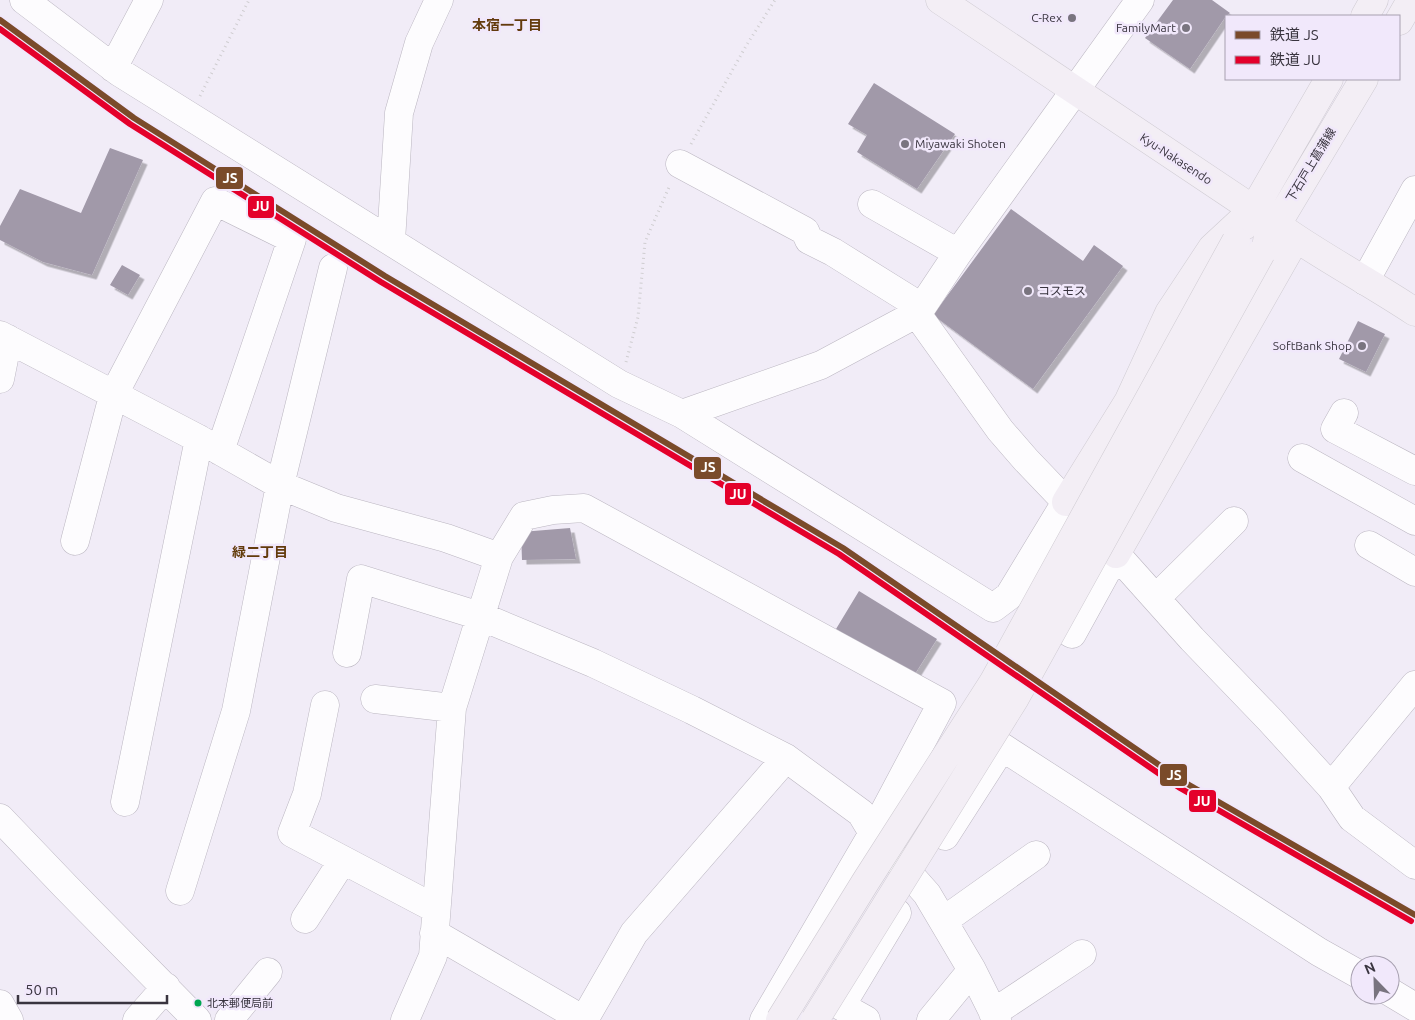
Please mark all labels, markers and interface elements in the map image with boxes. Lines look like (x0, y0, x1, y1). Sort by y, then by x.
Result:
place label: C-Rex (1031, 11, 1062, 24)
marker: C-Rex (1066, 12, 1078, 24)
legend (1225, 15, 1400, 80)
district label: 本宿一丁目 (472, 17, 542, 33)
place label: FamilyMart (1116, 21, 1176, 34)
marker: FamilyMart (1180, 22, 1192, 34)
text: 鉄道 JS (1270, 26, 1319, 43)
text: 鉄道 JU (1270, 51, 1321, 68)
street label: 下石戸上菖蒲線 (1283, 125, 1338, 204)
street label: Kyu-Nakasendo (1138, 131, 1215, 187)
place label: Miyawaki Shoten (915, 137, 1006, 150)
marker: Miyawaki Shoten (899, 138, 911, 150)
line badge: JS (215, 166, 244, 190)
text: JS (222, 170, 238, 186)
line badge: JU (247, 195, 275, 219)
text: JU (252, 198, 270, 214)
place label: コスモス (1038, 284, 1086, 297)
marker: コスモス (1022, 285, 1034, 297)
place label: SoftBank Shop (1273, 339, 1352, 352)
marker: SoftBank Shop (1356, 340, 1368, 352)
line badge: JS (693, 456, 722, 480)
text: JS (700, 459, 716, 475)
line badge: JU (724, 482, 752, 506)
text: JU (729, 486, 747, 502)
district label: 緑二丁目 (232, 544, 288, 560)
line badge: JS (1159, 763, 1188, 787)
text: JS (1166, 767, 1182, 783)
line badge: JU (1188, 789, 1217, 813)
text: JU (1193, 793, 1211, 809)
north arrow (1350, 955, 1400, 1005)
text: N (1362, 959, 1378, 977)
scale bar (18, 972, 166, 1004)
text: 50 m (25, 981, 58, 998)
place label: 北本郵便局前 (207, 997, 273, 1009)
marker: 北本郵便局前 (193, 998, 203, 1008)

